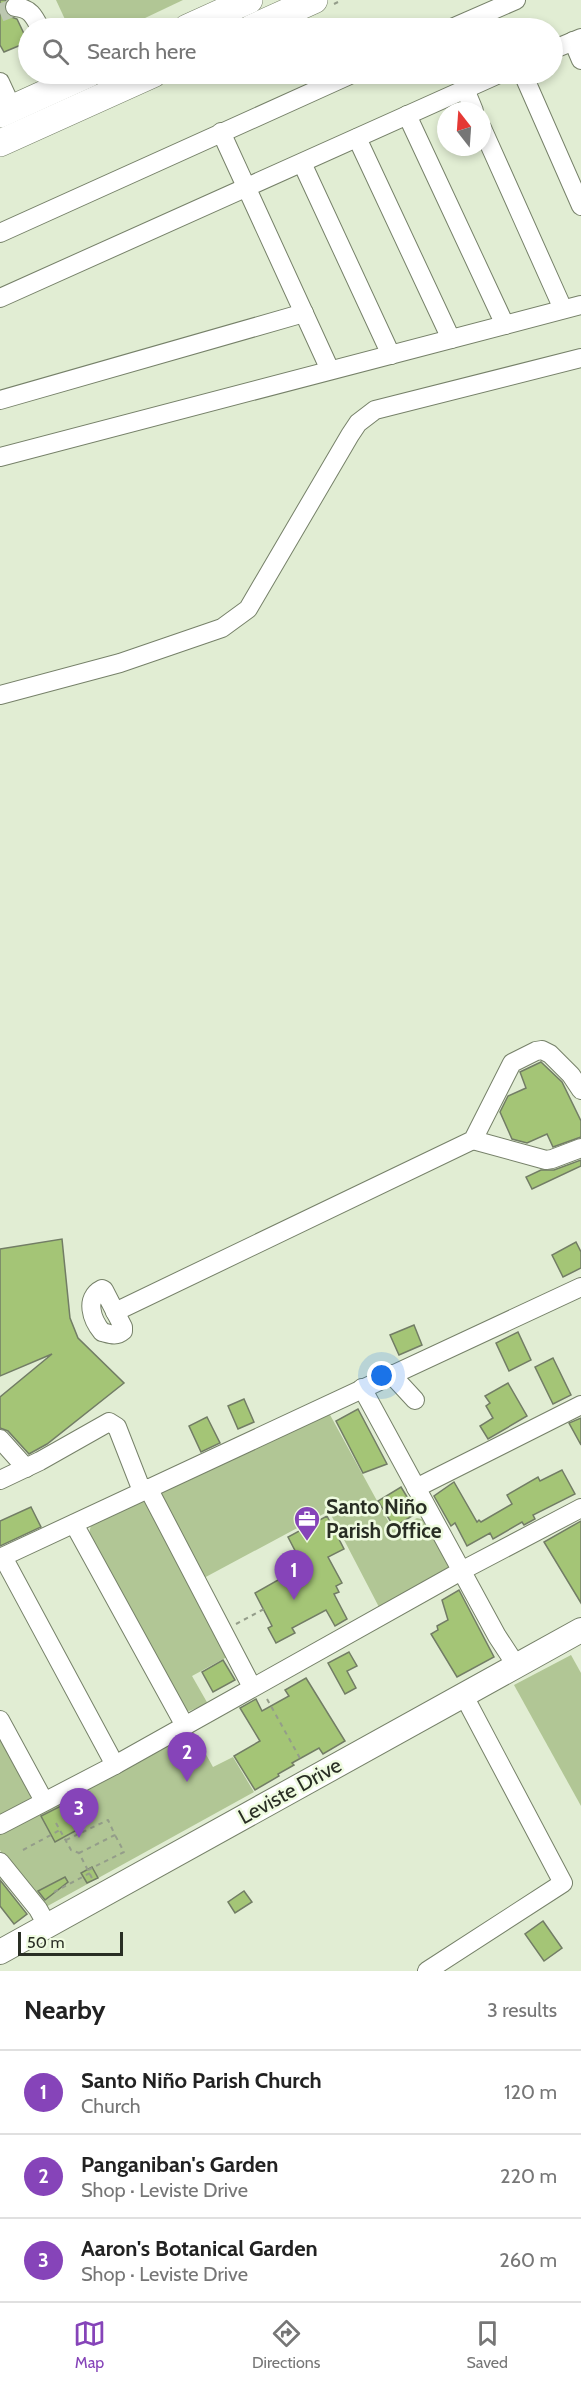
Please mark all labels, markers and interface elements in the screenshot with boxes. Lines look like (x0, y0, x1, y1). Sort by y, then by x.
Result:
search box (18, 18, 563, 84)
icon: search (39, 35, 72, 68)
text: Search here (87, 38, 196, 65)
north arrow (437, 102, 491, 156)
your location (367, 1361, 396, 1390)
place label: Santo Niño Parish Office (326, 1494, 442, 1543)
office icon: Santo Niño Parish Office (292, 1504, 322, 1542)
pin: 1 (274, 1550, 314, 1600)
pin: 2 (168, 1732, 207, 1782)
street label: Leviste Drive (234, 1752, 346, 1829)
pin: 3 (60, 1788, 98, 1838)
scale bar (18, 1929, 123, 1956)
text: 50 m (27, 1933, 64, 1952)
text: Nearby (24, 1994, 105, 2026)
text: 3 results (487, 1998, 557, 2022)
text: Santo Niño Parish Church (81, 2067, 322, 2094)
text: 1 (40, 2080, 47, 2104)
text: 120 m (504, 2080, 557, 2104)
text: Church (81, 2094, 141, 2118)
text: Panganiban's Garden (81, 2151, 278, 2178)
text: 2 (38, 2164, 49, 2188)
text: 220 m (500, 2164, 557, 2188)
text: Shop · Leviste Drive (81, 2178, 248, 2202)
text: Aaron's Botanical Garden (81, 2235, 318, 2262)
text: 3 (38, 2248, 49, 2272)
text: 260 m (499, 2248, 557, 2272)
text: Shop · Leviste Drive (81, 2262, 248, 2286)
tab: Map (73, 2317, 106, 2372)
tab: Directions (252, 2317, 320, 2372)
tab: Saved (466, 2317, 508, 2372)

